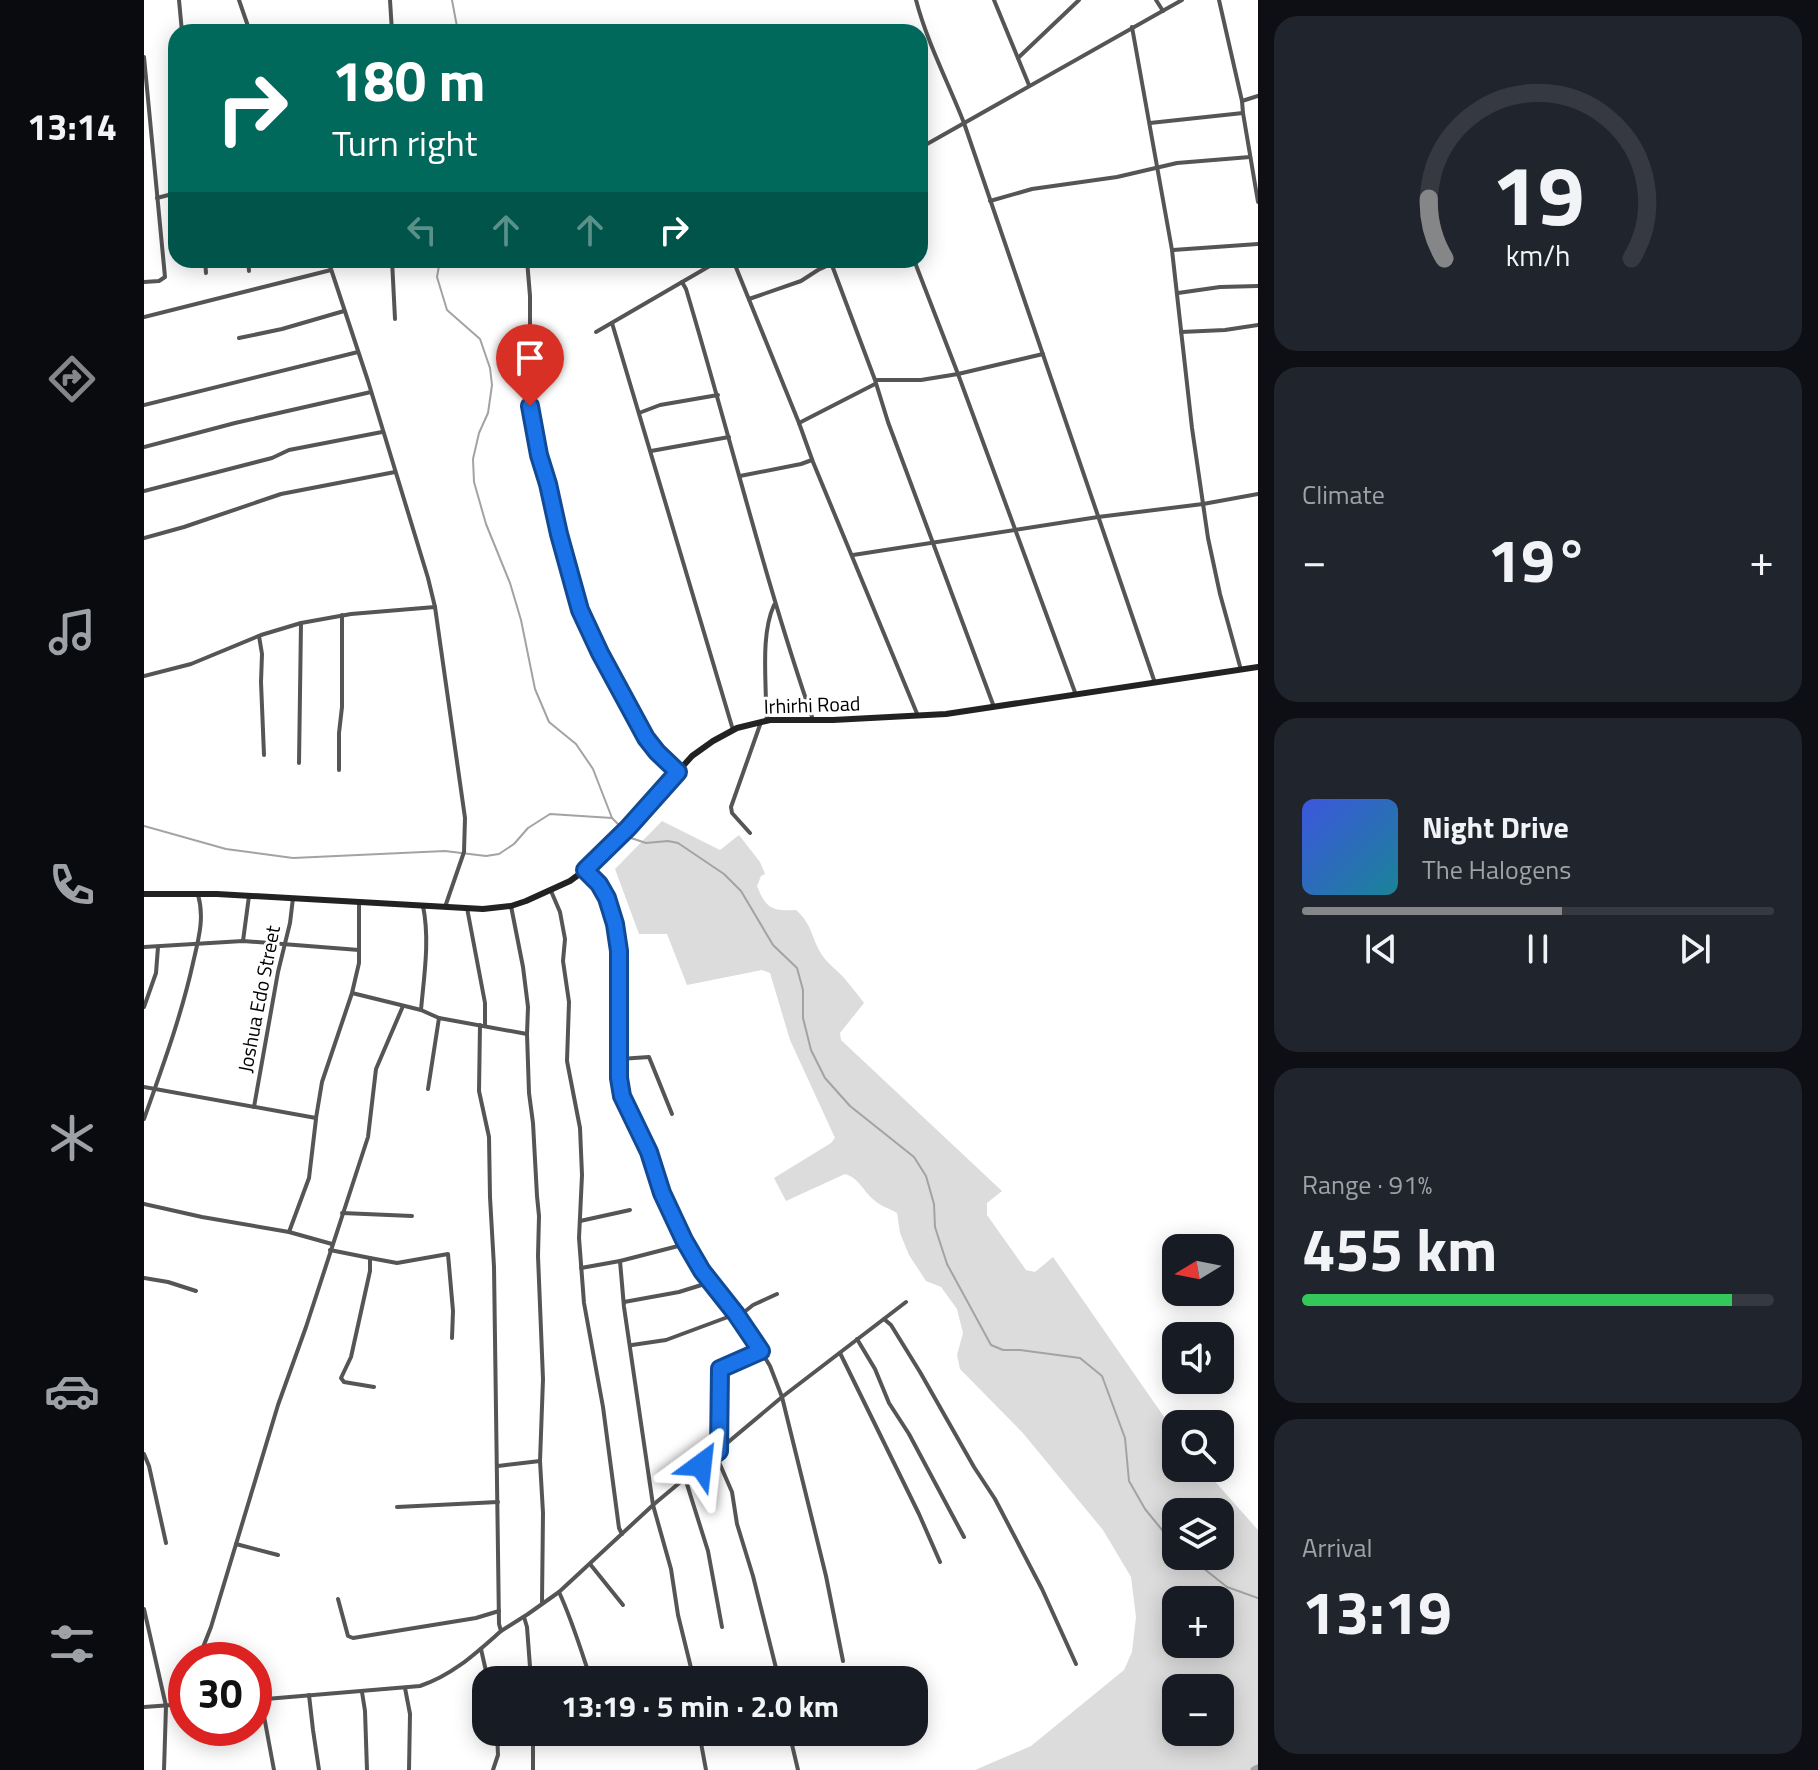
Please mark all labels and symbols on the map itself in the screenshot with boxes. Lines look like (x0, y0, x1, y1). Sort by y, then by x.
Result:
pin (496, 324, 564, 406)
street label: Irhirhi Road (763, 687, 861, 722)
street label: Joshua Edo Street (229, 923, 288, 1075)
north arrow (1162, 1234, 1234, 1306)
position arrow (659, 1423, 743, 1507)
speed limit sign: 30 (168, 1642, 272, 1746)

